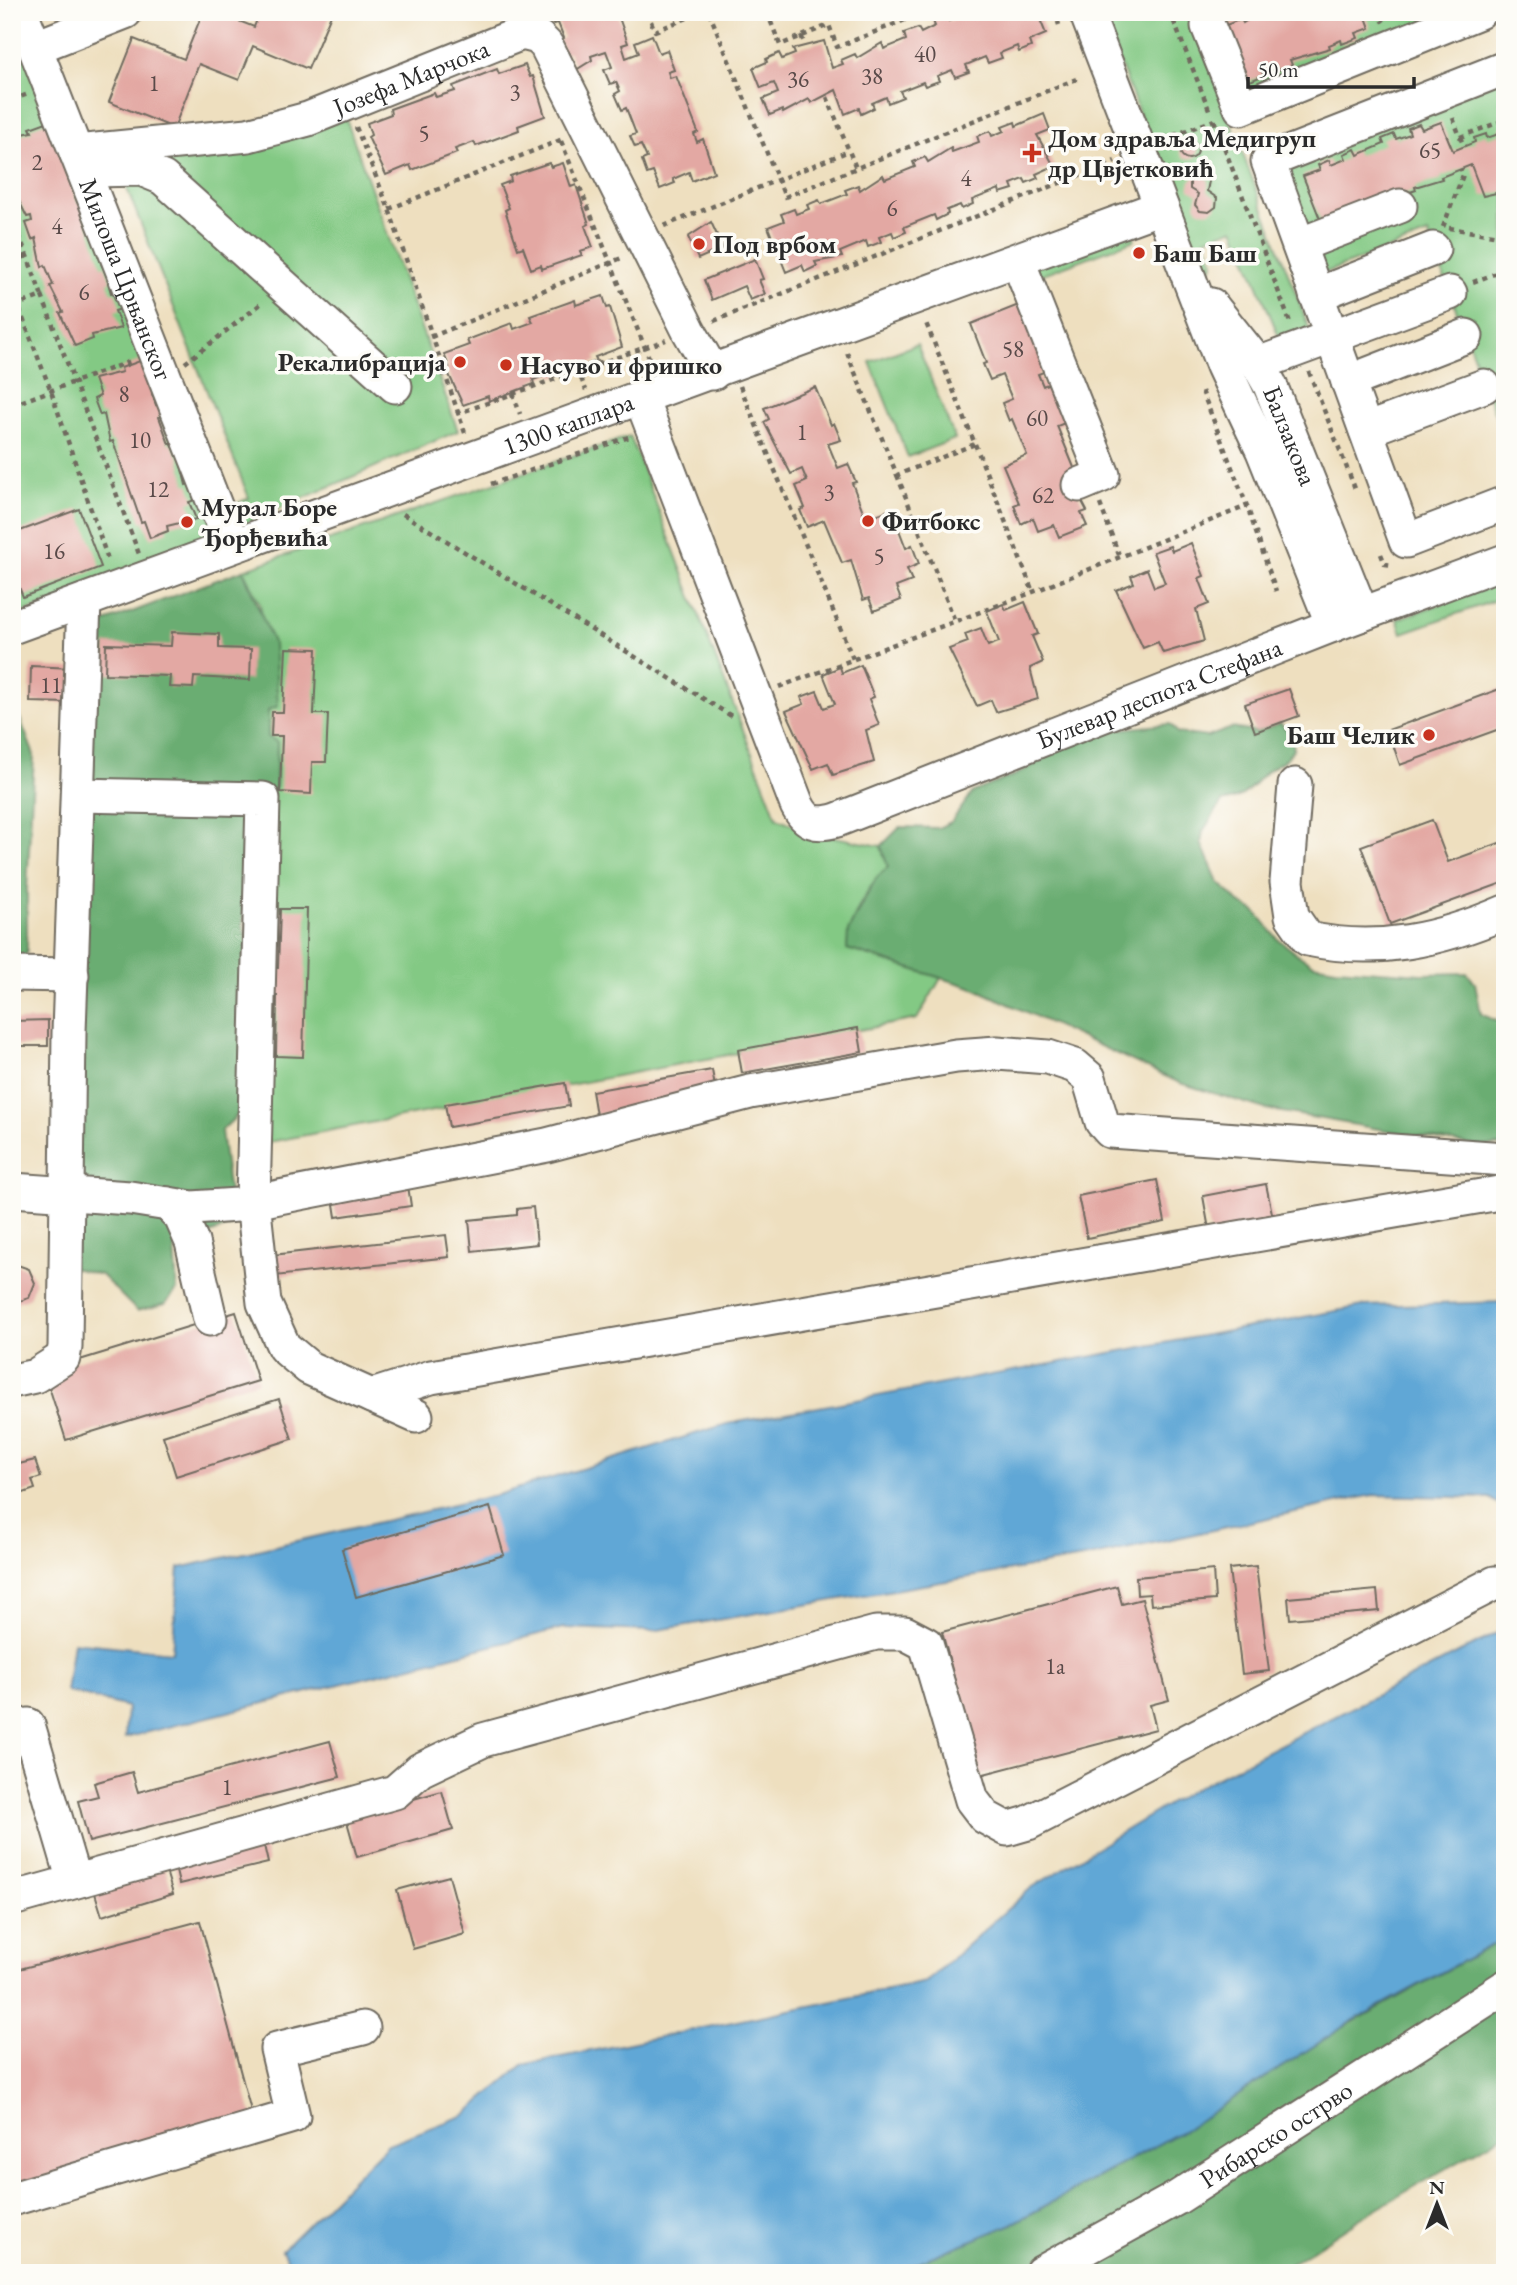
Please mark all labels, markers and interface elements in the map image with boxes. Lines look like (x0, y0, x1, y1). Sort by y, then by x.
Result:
street label: Јозефа Марчока (326, 31, 495, 125)
house number: 40 (914, 39, 936, 69)
scale bar (1248, 46, 1414, 90)
text: 50 m (1258, 56, 1299, 83)
house number: 38 (861, 61, 883, 91)
house number: 36 (787, 64, 809, 94)
house number: 1 (148, 68, 160, 98)
house number: 3 (509, 77, 521, 107)
house number: 5 (418, 118, 430, 148)
place label: Дом здравља Медигруп др Цвјетковић (1048, 121, 1316, 185)
house number: 65 (1419, 135, 1441, 165)
marker: Дом здравља Медигруп др Цвјетковић (1022, 143, 1042, 163)
house number: 2 (31, 147, 43, 177)
house number: 4 (960, 163, 972, 193)
street label: Милоша Црњанског (71, 173, 181, 385)
house number: 6 (886, 193, 898, 223)
house number: 4 (51, 211, 63, 241)
place label: Под врбом (713, 227, 837, 261)
marker: Под врбом (691, 236, 707, 252)
place label: Баш Баш (1153, 236, 1257, 270)
marker: Баш Баш (1131, 245, 1147, 261)
house number: 6 (78, 277, 90, 307)
house number: 58 (1002, 334, 1024, 364)
place label: Рекалибрација (278, 345, 447, 379)
place label: Насуво и фришко (520, 348, 722, 382)
marker: Рекалибрација (452, 354, 468, 370)
marker: Насуво и фришко (498, 357, 514, 373)
house number: 8 (118, 379, 130, 409)
street label: Балзакова (1255, 381, 1326, 491)
street label: 1300 каплара (498, 384, 639, 463)
house number: 60 (1026, 403, 1048, 433)
house number: 1 (796, 417, 808, 447)
house number: 10 (129, 425, 151, 455)
house number: 12 (147, 474, 169, 504)
house number: 3 (823, 477, 835, 507)
house number: 62 (1032, 480, 1054, 510)
place label: Мурал Боре Ђорђевића (201, 490, 337, 554)
place label: Фитбокс (882, 504, 981, 538)
marker: Фитбокс (860, 513, 876, 529)
marker: Мурал Боре Ђорђевића (179, 514, 195, 530)
house number: 16 (43, 536, 65, 566)
house number: 5 (873, 541, 885, 571)
street label: Булевар деспота Стефана (1031, 630, 1287, 757)
house number: 11 (40, 670, 62, 700)
place label: Баш Челик (1287, 718, 1416, 752)
marker: Баш Челик (1421, 727, 1437, 743)
house number: 1a (1045, 1651, 1066, 1681)
house number: 1 (221, 1772, 233, 1802)
street label: Рибарско острво (1193, 2073, 1359, 2196)
north arrow (1402, 2170, 1472, 2240)
text: N (1429, 2175, 1445, 2200)

